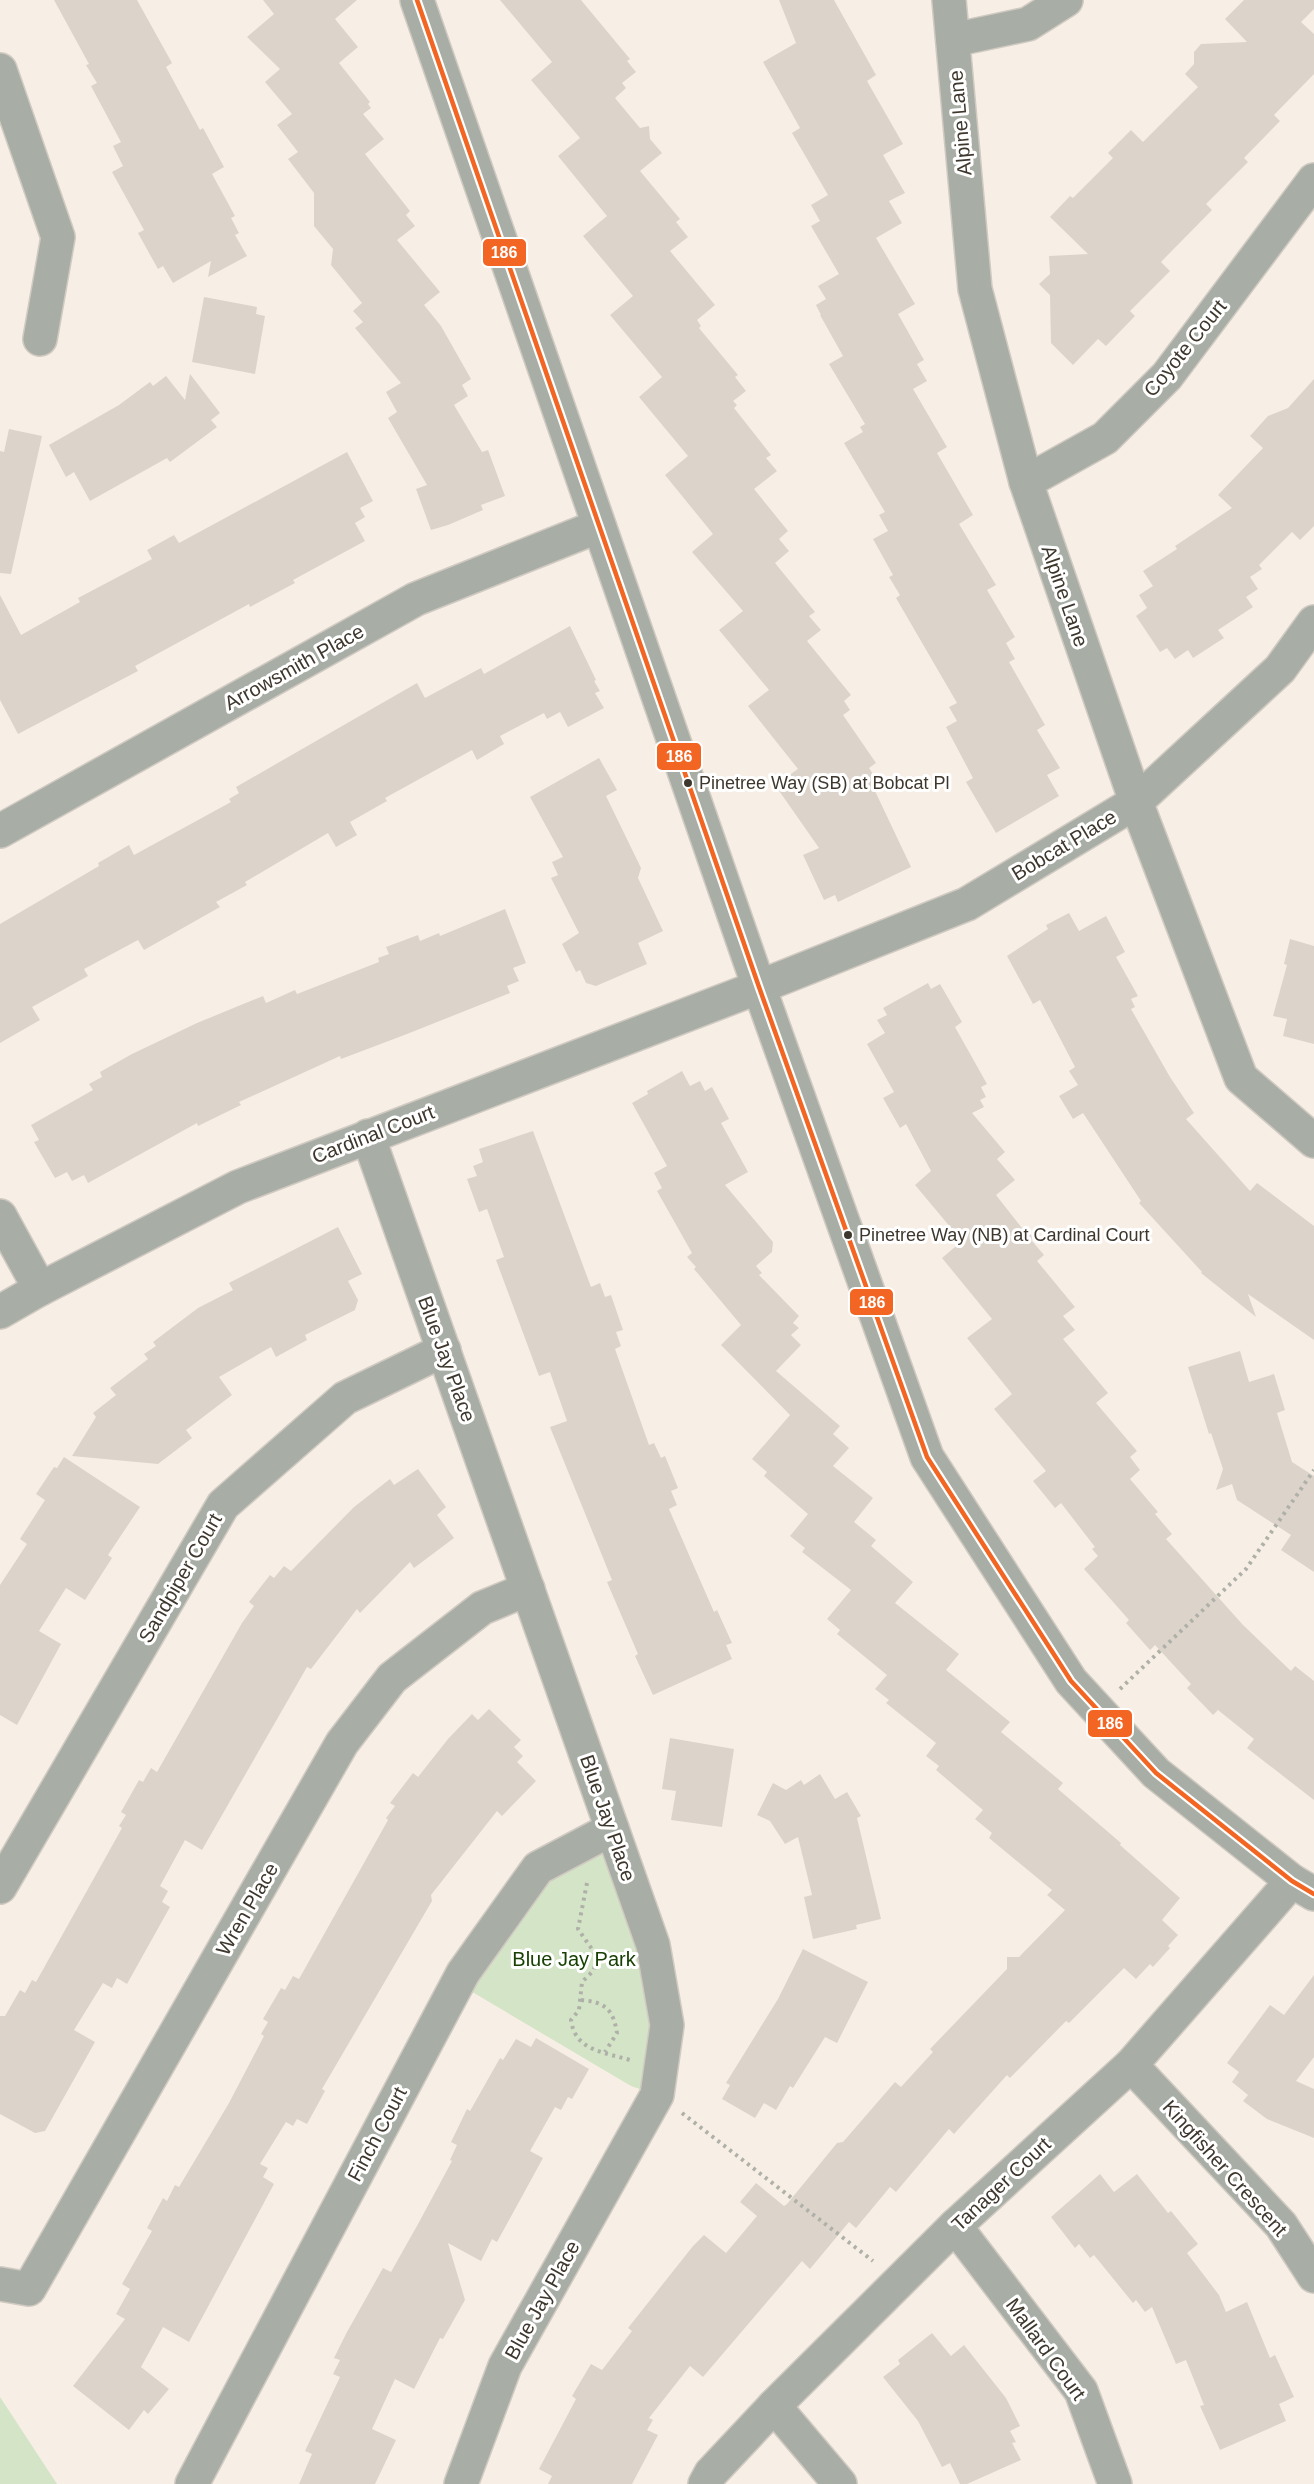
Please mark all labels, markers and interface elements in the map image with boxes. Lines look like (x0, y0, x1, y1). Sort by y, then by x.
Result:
street label: Alpine Lane (944, 69, 976, 177)
line badge: 186 (482, 238, 527, 267)
text: 186 (491, 244, 517, 261)
street label: Coyote Court (1139, 295, 1231, 401)
street label: Alpine Lane (1037, 542, 1093, 650)
street label: Arrowsmith Place (221, 620, 367, 714)
line badge: 186 (656, 742, 702, 771)
text: 186 (666, 748, 692, 765)
place label: Pinetree Way (SB) at Bobcat Pl (699, 773, 949, 793)
marker: Pinetree Way (SB) at Bobcat Pl (682, 777, 694, 789)
street label: Bobcat Place (1008, 805, 1120, 885)
street label: Cardinal Court (309, 1100, 438, 1167)
place label: Pinetree Way (NB) at Cardinal Court (859, 1225, 1149, 1245)
marker: Pinetree Way (NB) at Cardinal Court (842, 1229, 854, 1241)
line badge: 186 (849, 1288, 894, 1316)
street label: Blue Jay Place (414, 1293, 480, 1425)
text: 186 (859, 1294, 885, 1311)
street label: Sandpiper Court (134, 1509, 226, 1647)
line badge: 186 (1087, 1709, 1133, 1738)
text: 186 (1097, 1715, 1123, 1732)
street label: Blue Jay Place (576, 1752, 640, 1884)
street label: Wren Place (212, 1859, 282, 1959)
park label: Blue Jay Park (512, 1948, 637, 1970)
street label: Finch Court (343, 2083, 411, 2185)
street label: Kingfisher Crescent (1158, 2096, 1292, 2241)
street label: Tanager Court (947, 2132, 1055, 2235)
street label: Blue Jay Place (500, 2237, 584, 2363)
street label: Mallard Court (1002, 2294, 1090, 2404)

